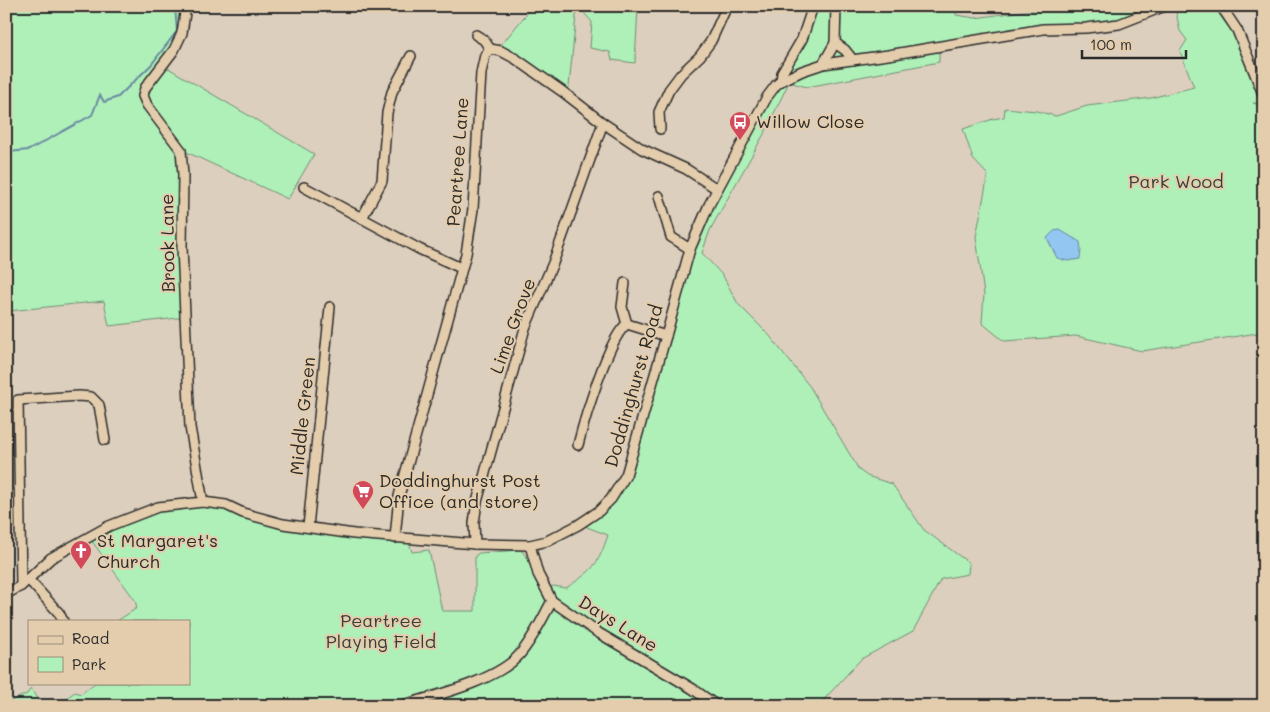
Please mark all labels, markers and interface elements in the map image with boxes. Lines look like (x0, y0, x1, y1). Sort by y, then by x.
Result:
scale bar (1082, 28, 1186, 60)
text: 100 m (1090, 34, 1132, 54)
street label: Peartree Lane (441, 97, 473, 227)
place label: Willow Close (756, 109, 865, 133)
bus stop icon: Willow Close (728, 110, 752, 141)
park label: Park Wood (1128, 169, 1224, 193)
street label: Brook Lane (154, 193, 180, 293)
street label: Lime Grove (484, 275, 540, 377)
street label: Doddinghurst Road (598, 302, 668, 470)
street label: Middle Green (284, 356, 320, 476)
place label: Doddinghurst Post Office (and store) (379, 468, 541, 513)
supermarket icon: Doddinghurst Post Office (and store) (351, 479, 375, 510)
place label: St Margaret's Church (97, 528, 218, 573)
church icon: St Margaret's Church (69, 539, 93, 570)
street label: Days Lane (574, 589, 663, 657)
park label: Peartree Playing Field (326, 608, 436, 653)
legend (28, 620, 190, 684)
text: Road (72, 628, 109, 648)
text: Park (72, 654, 106, 674)

